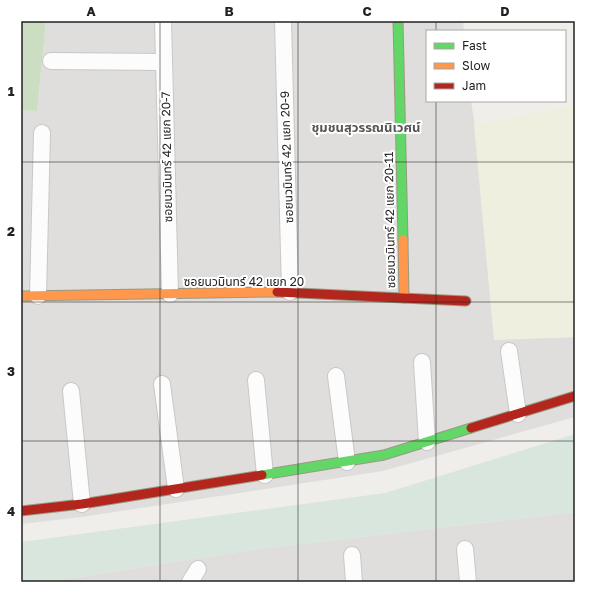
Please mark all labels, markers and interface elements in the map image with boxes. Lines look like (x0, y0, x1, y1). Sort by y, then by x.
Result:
text: A (86, 3, 96, 19)
text: B (224, 3, 234, 19)
text: C (362, 3, 372, 19)
text: D (500, 3, 510, 19)
legend (426, 30, 566, 102)
text: Fast (462, 38, 487, 53)
text: Slow (462, 58, 490, 73)
text: Jam (462, 78, 486, 93)
text: 1 (8, 83, 15, 99)
street label: ซอยนวมินทร์ 42 แยก 20-9 (277, 91, 296, 223)
street label: ซอยนวมินทร์ 42 แยก 20-7 (158, 92, 175, 222)
district label: ชุมชนสุวรรณนิเวศน์ (312, 119, 420, 135)
street label: ซอยนวมินทร์ 42 แยก 20-11 (381, 151, 398, 288)
text: 2 (7, 223, 15, 239)
street label: ซอยนวมินทร์ 42 แยก 20 (184, 274, 304, 289)
text: 3 (7, 363, 15, 379)
text: 4 (7, 503, 15, 519)

